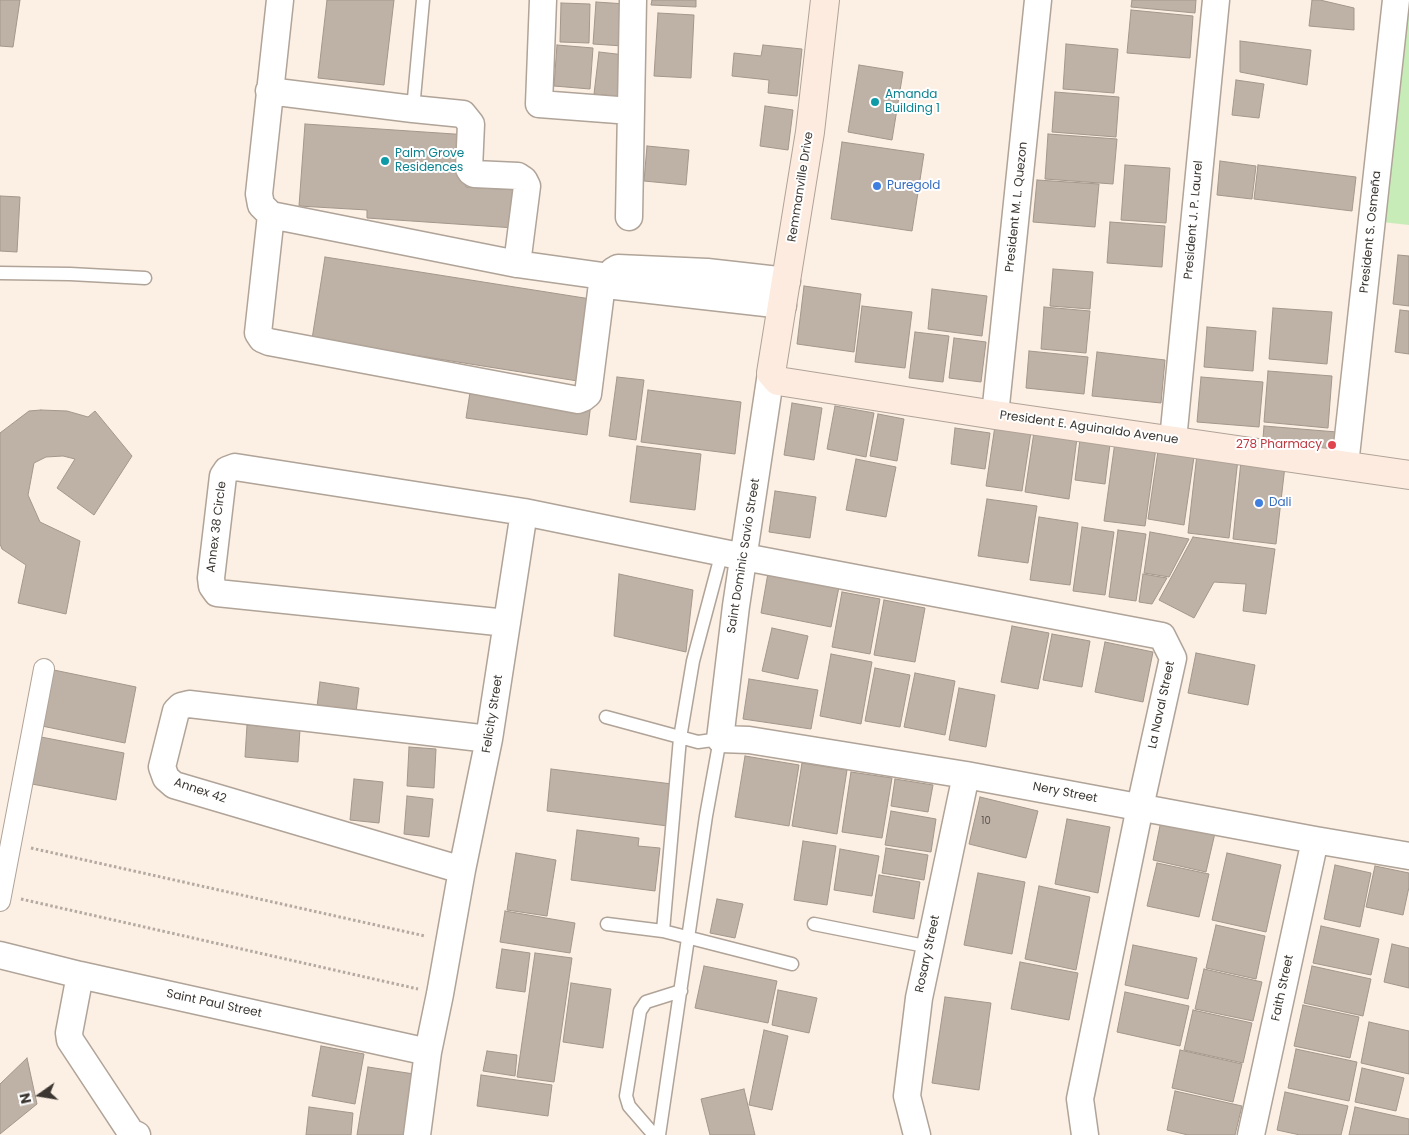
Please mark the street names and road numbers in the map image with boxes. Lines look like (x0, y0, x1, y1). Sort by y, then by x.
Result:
street label: Remmanville Drive (785, 131, 817, 243)
street label: President M. L. Quezon (1003, 141, 1031, 273)
street label: President J. P. Laurel (1182, 160, 1206, 280)
street label: President S. Osmeña (1357, 170, 1385, 294)
street label: President E. Aguinaldo Avenue (999, 408, 1179, 448)
street label: Saint Dominic Savio Street (725, 477, 763, 635)
street label: Annex 38 Circle (204, 480, 230, 574)
street label: La Naval Street (1146, 660, 1178, 750)
street label: Felicity Street (480, 674, 506, 754)
street label: Annex 42 (172, 775, 228, 807)
street label: Nery Street (1032, 780, 1098, 806)
street label: Rosary Street (913, 914, 943, 994)
street label: Faith Street (1269, 953, 1297, 1023)
street label: Saint Paul Street (165, 987, 263, 1021)

